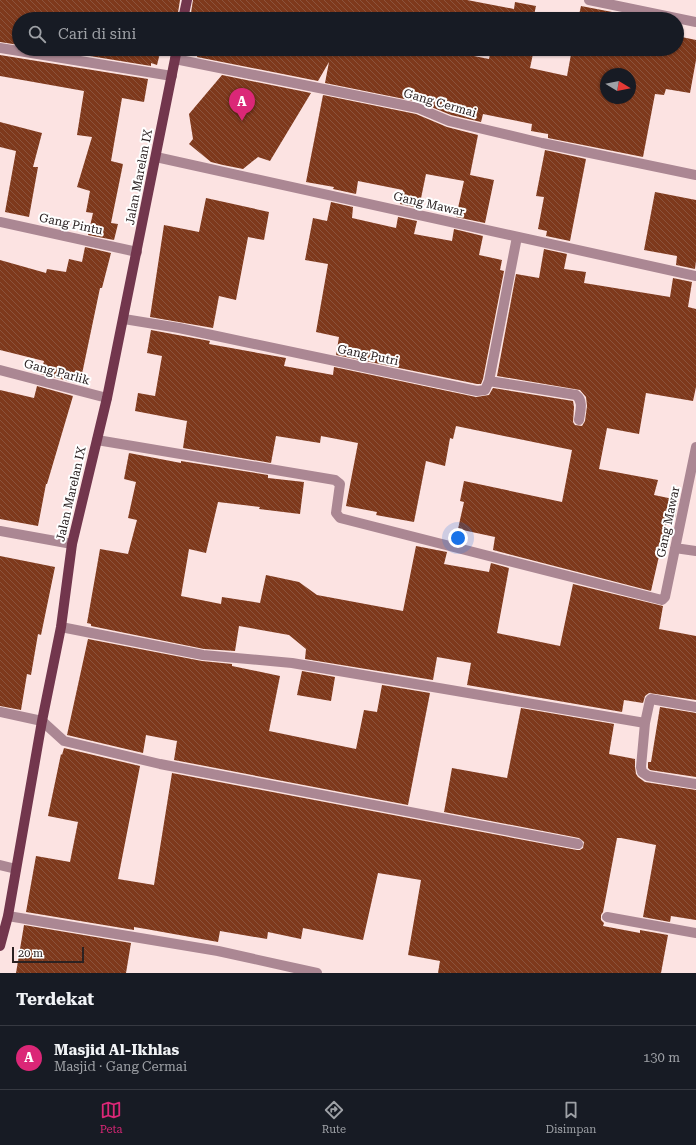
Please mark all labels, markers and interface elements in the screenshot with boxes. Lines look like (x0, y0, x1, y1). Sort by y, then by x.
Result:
search box (12, 12, 684, 56)
icon: search (26, 23, 48, 45)
text: Cari di sini (58, 25, 136, 43)
north arrow (600, 68, 636, 104)
street label: Gang Cermai (402, 86, 478, 120)
pin: A (229, 88, 255, 121)
street label: Jalan Marelan IX (123, 128, 155, 226)
street label: Gang Mawar (392, 189, 466, 219)
street label: Gang Pintu (38, 210, 105, 238)
street label: Gang Putri (336, 342, 400, 368)
street label: Gang Parlik (23, 356, 92, 388)
street label: Jalan Marelan IX (53, 445, 89, 543)
street label: Gang Mawar (654, 485, 682, 559)
your location (448, 528, 468, 548)
scale bar (12, 945, 84, 964)
text: 20 m (18, 947, 43, 960)
text: Terdekat (16, 989, 94, 1009)
text: Masjid Al-Ikhlas (54, 1041, 179, 1059)
text: A (24, 1050, 34, 1065)
text: 130 m (643, 1050, 680, 1065)
text: Masjid · Gang Cermai (54, 1059, 187, 1074)
tab: Peta (100, 1099, 123, 1136)
tab: Rute (322, 1099, 346, 1136)
tab: Disimpan (545, 1099, 596, 1136)

